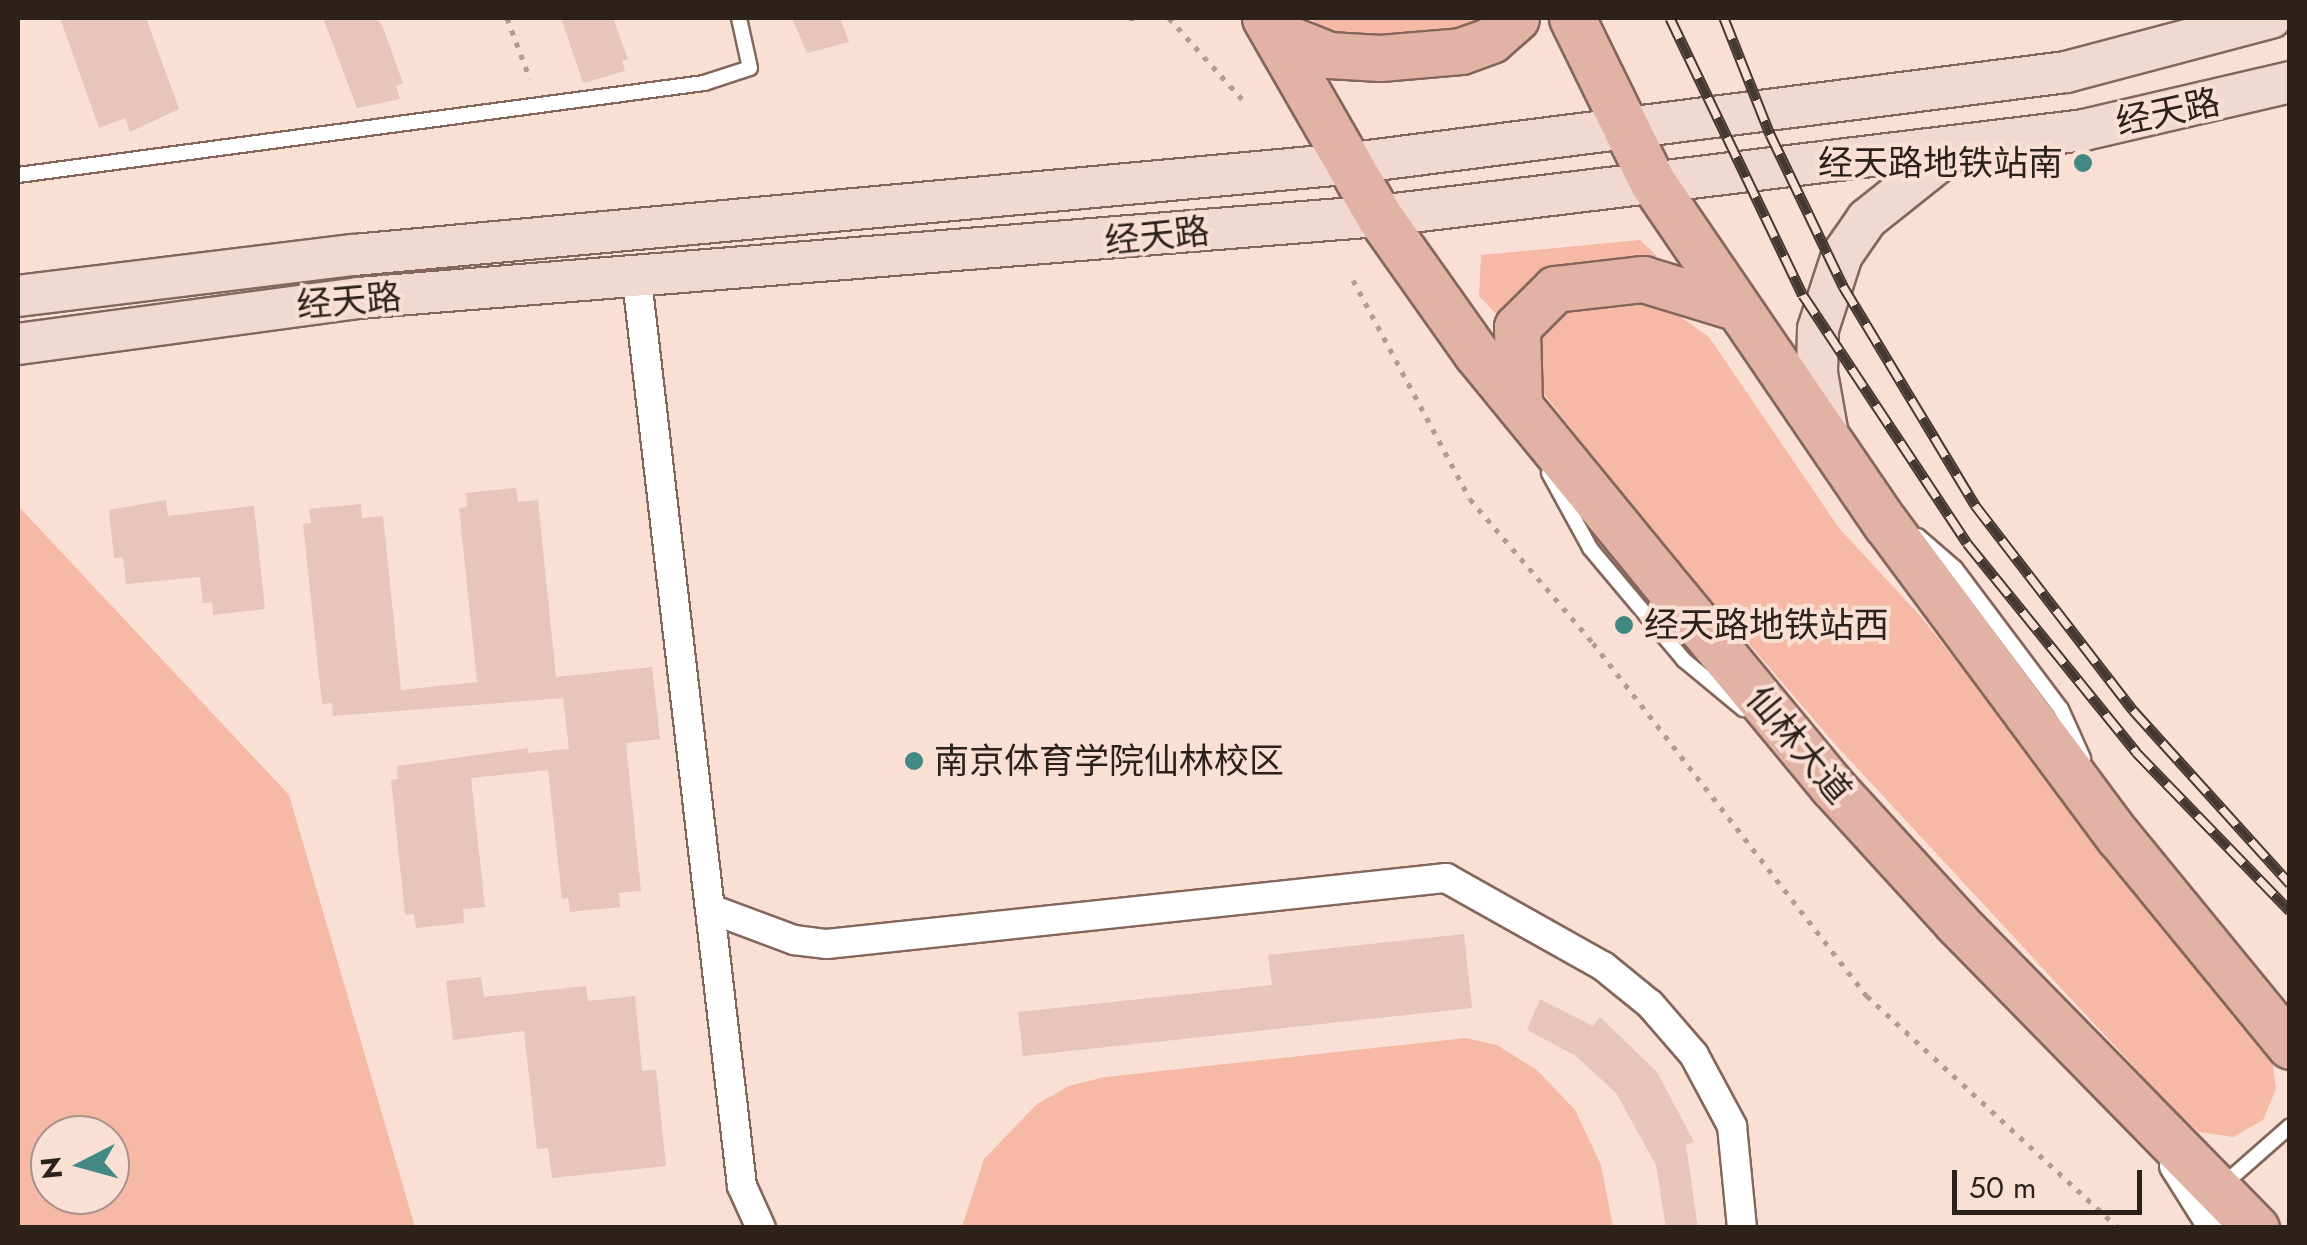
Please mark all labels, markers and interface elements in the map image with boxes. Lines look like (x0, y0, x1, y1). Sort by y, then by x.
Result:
street label: 经天路 (2112, 81, 2224, 143)
place label: 经天路地铁站南 (1818, 142, 2063, 184)
marker: 经天路地铁站南 (2072, 152, 2094, 174)
street label: 经天路 (1103, 210, 1211, 262)
street label: 经天路 (295, 276, 403, 326)
place label: 经天路地铁站西 (1644, 604, 1889, 646)
marker: 经天路地铁站西 (1613, 614, 1635, 636)
street label: 仙林大道 (1738, 678, 1860, 812)
place label: 南京体育学院仙林校区 (934, 740, 1284, 782)
marker: 南京体育学院仙林校区 (903, 750, 925, 772)
north arrow (30, 1115, 130, 1215)
scale bar (1957, 1150, 2147, 1212)
text: N (30, 1155, 73, 1181)
text: 50 m (1969, 1166, 2036, 1209)

